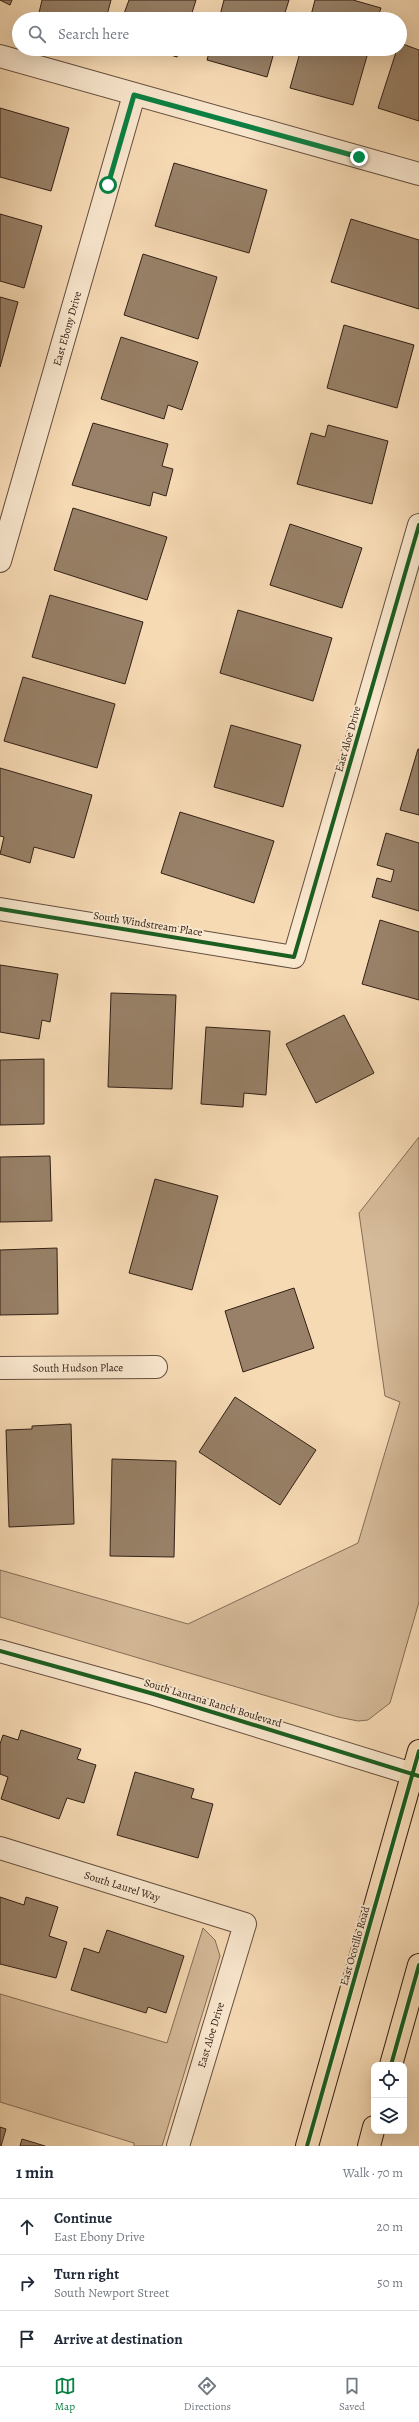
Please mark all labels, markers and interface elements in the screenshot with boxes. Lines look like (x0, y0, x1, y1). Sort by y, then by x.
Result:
search box (12, 12, 407, 56)
icon: search (26, 23, 48, 45)
text: Search here (58, 24, 129, 44)
route end (350, 148, 368, 166)
route start (99, 176, 117, 194)
street label: East Ebony Drive (49, 289, 85, 367)
street label: East Aloe Drive (331, 704, 365, 774)
street label: South Windstream Place (92, 908, 204, 940)
street label: South Hudson Place (33, 1360, 123, 1375)
street label: South Lantana Ranch Boulevard (142, 1675, 284, 1731)
street label: South Laurel Way (83, 1867, 162, 1905)
street label: East Ocotillo Road (337, 1904, 374, 1987)
street label: East Aloe Drive (194, 2000, 228, 2070)
map controls (371, 2062, 407, 2134)
button: locate (371, 2062, 407, 2098)
button: layers (371, 2098, 407, 2134)
text: 1 min (16, 2161, 54, 2184)
text: Walk · 70 m (343, 2164, 403, 2181)
text: Continue (54, 2208, 112, 2228)
icon: ahead (16, 2216, 38, 2238)
text: 20 m (377, 2218, 403, 2235)
text: East Ebony Drive (54, 2228, 145, 2245)
text: Turn right (54, 2264, 119, 2284)
icon: right (16, 2272, 38, 2294)
text: 50 m (377, 2274, 403, 2291)
text: South Newport Street (54, 2284, 169, 2301)
icon: arrive (16, 2328, 38, 2350)
text: Arrive at destination (54, 2329, 183, 2349)
tab: Map (54, 2375, 76, 2414)
tab: Directions (184, 2375, 231, 2414)
tab: Saved (339, 2375, 365, 2414)

